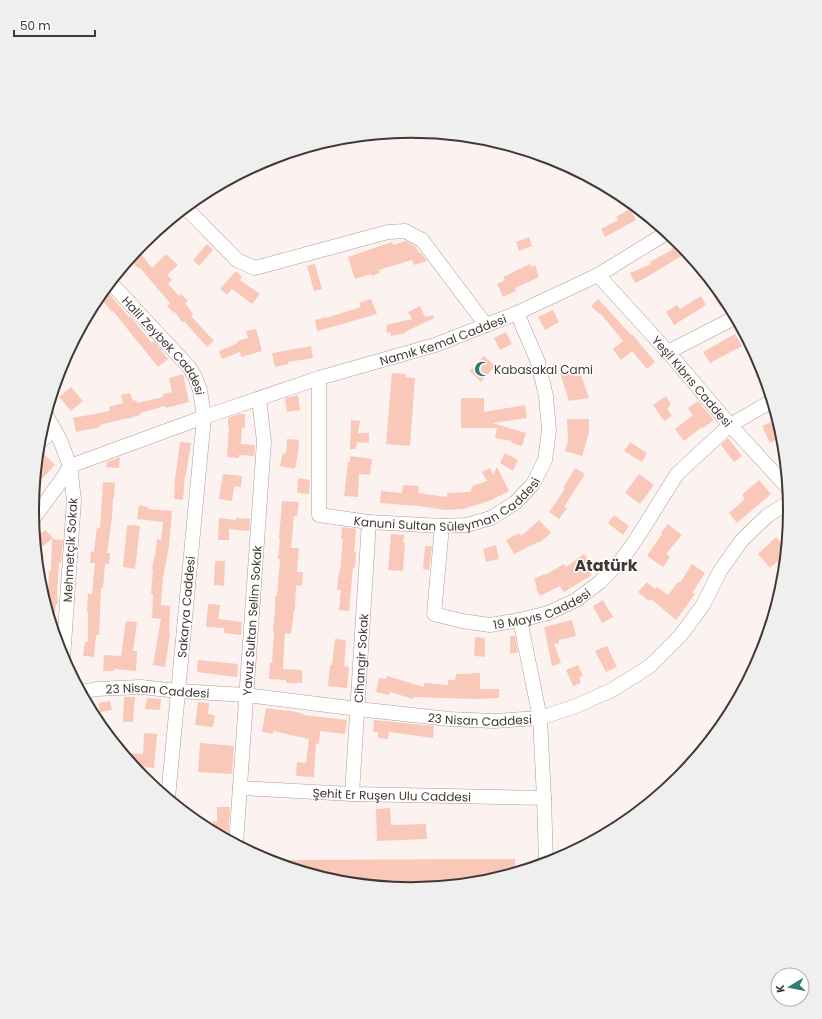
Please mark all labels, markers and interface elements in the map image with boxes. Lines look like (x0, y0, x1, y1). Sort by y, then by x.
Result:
scale bar (14, 12, 95, 38)
text: 50 m (20, 17, 51, 34)
street label: Halil Zeybek Caddesi (119, 292, 209, 396)
street label: Namık Kemal Caddesi (378, 310, 509, 369)
street label: Yeşil Kıbrıs Caddesi (648, 332, 736, 430)
mosque icon: Kabasakal Cami (473, 360, 491, 378)
place label: Kabasakal Cami (494, 361, 593, 378)
street label: Kanuni Sultan Süleyman Caddesi (353, 474, 544, 535)
street label: Mehmetçik Sokak (59, 497, 81, 603)
street label: Yavuz Sultan Selim Sokak (238, 544, 265, 696)
district label: Atatürk (574, 554, 638, 577)
street label: Sakarya Caddesi (173, 555, 199, 659)
street label: 19 Mayıs Caddesi (492, 584, 594, 633)
street label: Cihangir Sokak (349, 612, 372, 704)
street label: 23 Nisan Caddesi (105, 678, 210, 701)
street label: 23 Nisan Caddesi (427, 708, 532, 730)
street label: Şehit Er Ruşen Ulu Caddesi (312, 783, 471, 805)
north arrow (770, 967, 810, 1007)
text: K (772, 983, 789, 994)

